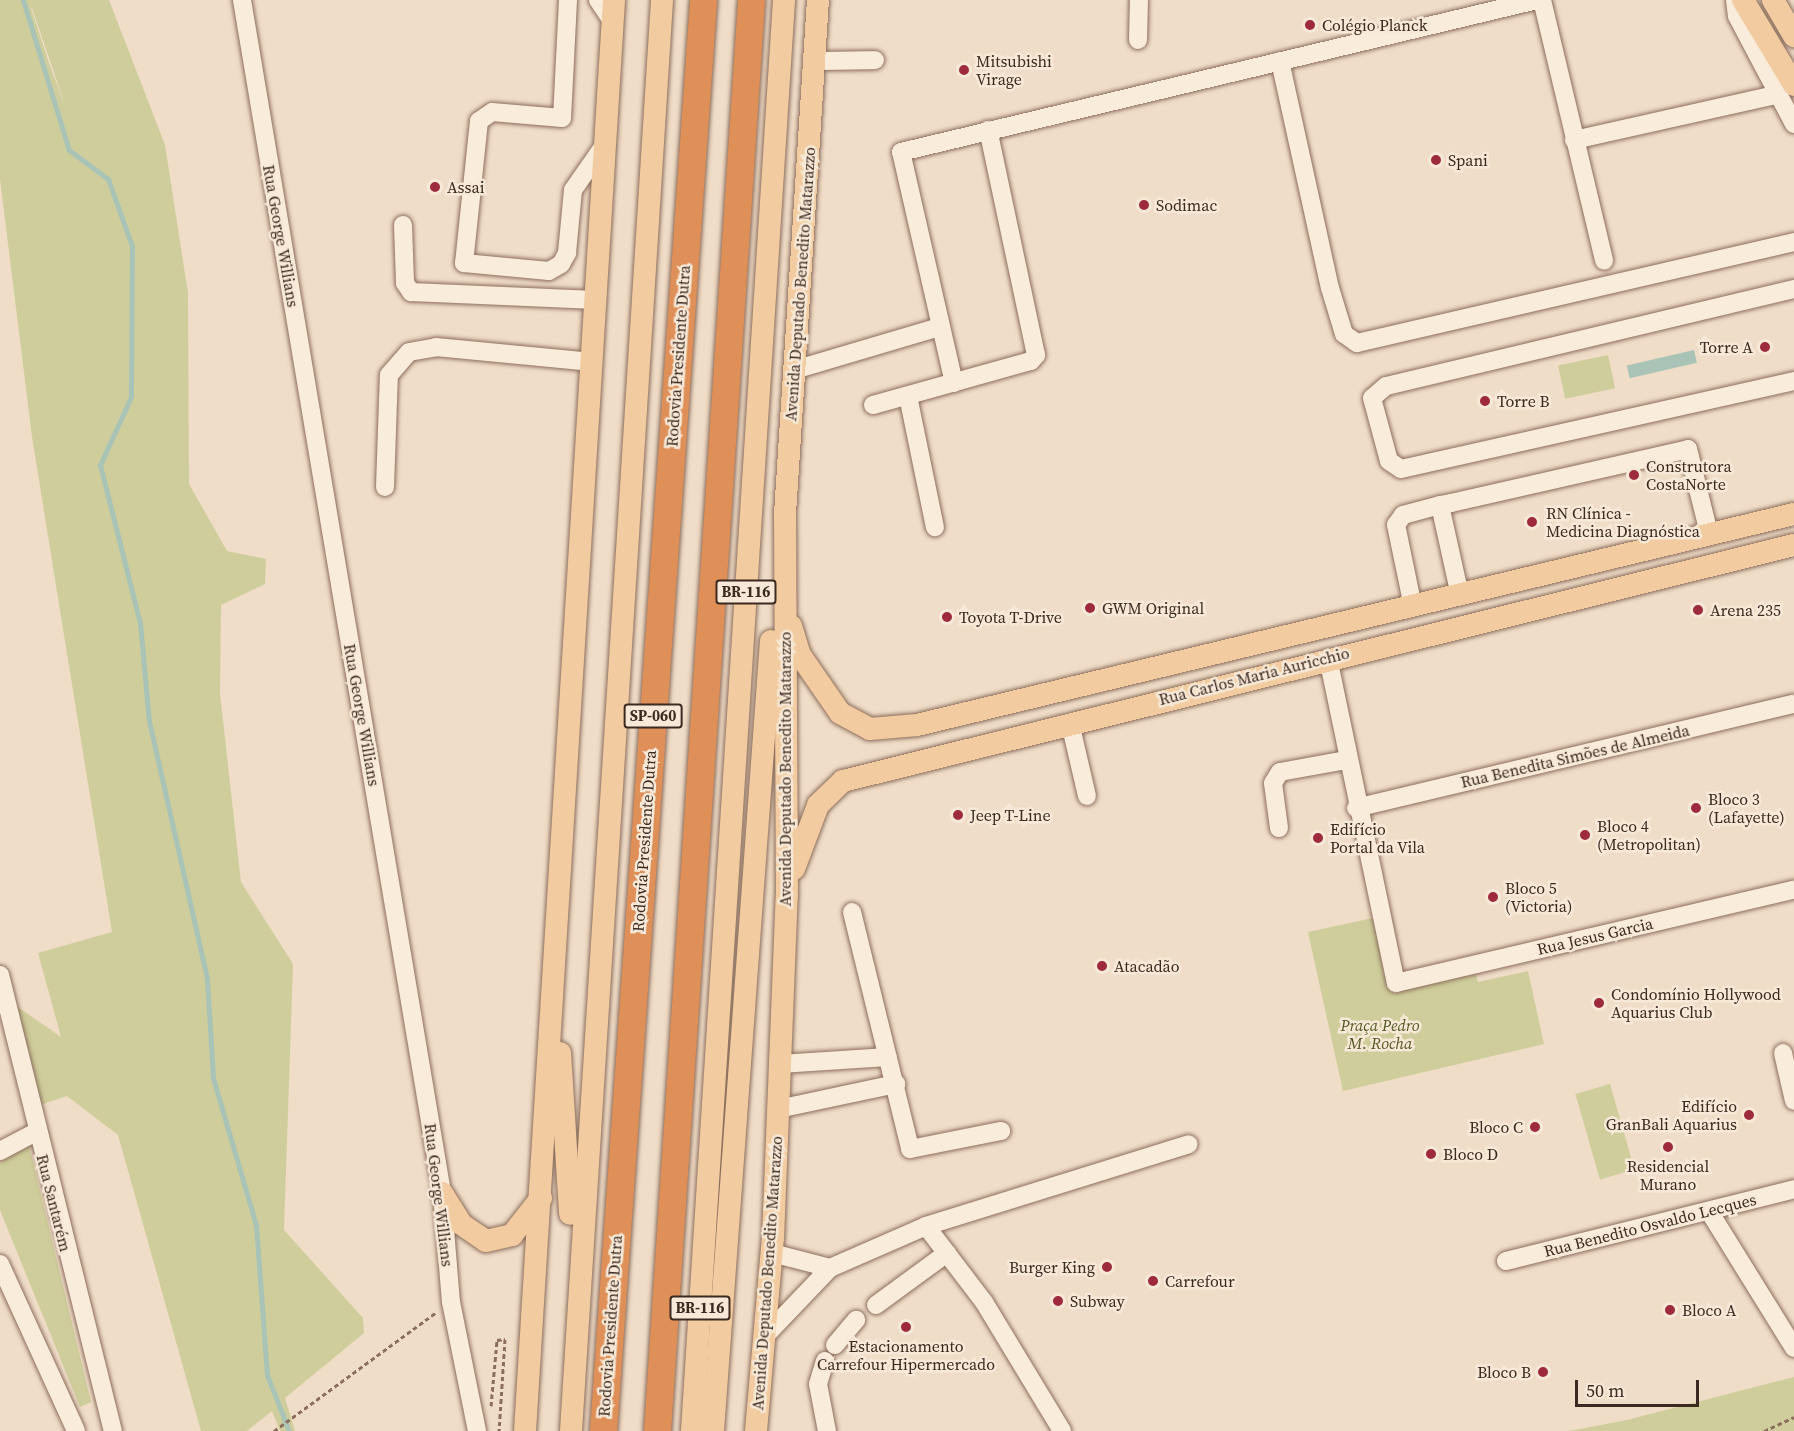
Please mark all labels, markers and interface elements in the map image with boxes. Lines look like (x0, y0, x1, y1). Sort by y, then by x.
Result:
place label: Colégio Planck (1322, 15, 1427, 35)
marker: Colégio Planck (1303, 18, 1317, 32)
place label: Mitsubishi Virage (976, 51, 1052, 89)
marker: Mitsubishi Virage (957, 63, 971, 77)
street label: Avenida Deputado Benedito Matarazzo (781, 146, 819, 422)
place label: Spani (1448, 150, 1488, 170)
marker: Spani (1429, 153, 1443, 167)
street label: Rua George Willians (259, 163, 303, 309)
place label: Assai (447, 177, 484, 197)
marker: Assai (428, 180, 442, 194)
place label: Sodimac (1156, 195, 1217, 215)
marker: Sodimac (1137, 198, 1151, 212)
street label: Rodovia Presidente Dutra (662, 265, 694, 447)
place label: Torre A (1700, 337, 1753, 357)
marker: Torre A (1758, 340, 1772, 354)
place label: Torre B (1497, 391, 1550, 411)
marker: Torre B (1478, 394, 1492, 408)
place label: Construtora CostaNorte (1646, 456, 1732, 494)
marker: Construtora CostaNorte (1627, 468, 1641, 482)
place label: RN Clínica - Medicina Diagnóstica (1546, 503, 1700, 541)
marker: RN Clínica - Medicina Diagnóstica (1523, 513, 1541, 531)
road number: BR-116 (714, 580, 777, 604)
place label: GWM Original (1102, 598, 1204, 618)
place label: Arena 235 (1710, 600, 1781, 620)
marker: GWM Original (1083, 601, 1097, 615)
marker: Arena 235 (1691, 603, 1705, 617)
place label: Toyota T-Drive (959, 607, 1062, 627)
marker: Toyota T-Drive (940, 610, 954, 624)
street label: Avenida Deputado Benedito Matarazzo (775, 632, 795, 906)
street label: Rua George Willians (340, 642, 384, 788)
street label: Rua Carlos Maria Auricchio (1157, 643, 1351, 709)
road number: SP-060 (623, 704, 683, 728)
street label: Rua Benedita Simões de Almeida (1459, 720, 1691, 792)
street label: Rodovia Presidente Dutra (628, 750, 660, 932)
place label: Bloco 3 (Lafayette) (1708, 789, 1785, 827)
marker: Bloco 3 (Lafayette) (1689, 801, 1703, 815)
place label: Jeep T-Line (970, 805, 1051, 825)
marker: Jeep T-Line (951, 808, 965, 822)
place label: Bloco 4 (Metropolitan) (1597, 816, 1701, 854)
place label: Edifício Portal da Vila (1330, 819, 1425, 857)
marker: Bloco 4 (Metropolitan) (1578, 828, 1592, 842)
marker: Edifício Portal da Vila (1311, 831, 1325, 845)
place label: Bloco 5 (Victoria) (1505, 878, 1572, 916)
marker: Bloco 5 (Victoria) (1486, 890, 1500, 904)
street label: Rua Jesus Garcia (1535, 913, 1655, 959)
place label: Atacadão (1114, 956, 1179, 976)
marker: Atacadão (1095, 959, 1109, 973)
place label: Condomínio Hollywood Aquarius Club (1611, 984, 1781, 1022)
marker: Condomínio Hollywood Aquarius Club (1592, 996, 1606, 1010)
park label: Praça Pedro M. Rocha (1340, 1015, 1420, 1053)
place label: Edifício GranBali Aquarius (1606, 1096, 1737, 1134)
marker: Edifício GranBali Aquarius (1742, 1108, 1756, 1122)
place label: Bloco C (1469, 1117, 1523, 1137)
marker: Bloco C (1528, 1120, 1542, 1134)
street label: Rua George Willians (421, 1122, 457, 1268)
street label: Avenida Deputado Benedito Matarazzo (748, 1135, 786, 1411)
marker: Residencial Murano (1661, 1140, 1675, 1154)
place label: Bloco D (1443, 1144, 1498, 1164)
marker: Bloco D (1424, 1147, 1438, 1161)
street label: Rua Santarém (33, 1152, 75, 1254)
place label: Residencial Murano (1627, 1156, 1709, 1194)
street label: Rua Benedito Osvaldo Lecques (1542, 1189, 1758, 1261)
street label: Rodovia Presidente Dutra (594, 1235, 626, 1417)
place label: Burger King (1009, 1257, 1095, 1277)
marker: Burger King (1100, 1260, 1114, 1274)
place label: Carrefour (1165, 1271, 1235, 1291)
marker: Carrefour (1146, 1274, 1160, 1288)
place label: Subway (1070, 1291, 1125, 1311)
marker: Subway (1051, 1294, 1065, 1308)
road number: BR-116 (668, 1296, 732, 1320)
place label: Bloco A (1682, 1300, 1736, 1320)
marker: Bloco A (1663, 1303, 1677, 1317)
marker: Estacionamento Carrefour Hipermercado (899, 1320, 913, 1334)
place label: Estacionamento Carrefour Hipermercado (817, 1336, 995, 1374)
place label: Bloco B (1477, 1362, 1531, 1382)
marker: Bloco B (1536, 1365, 1550, 1379)
scale bar (1578, 1368, 1702, 1406)
text: 50 m (1586, 1378, 1624, 1403)

